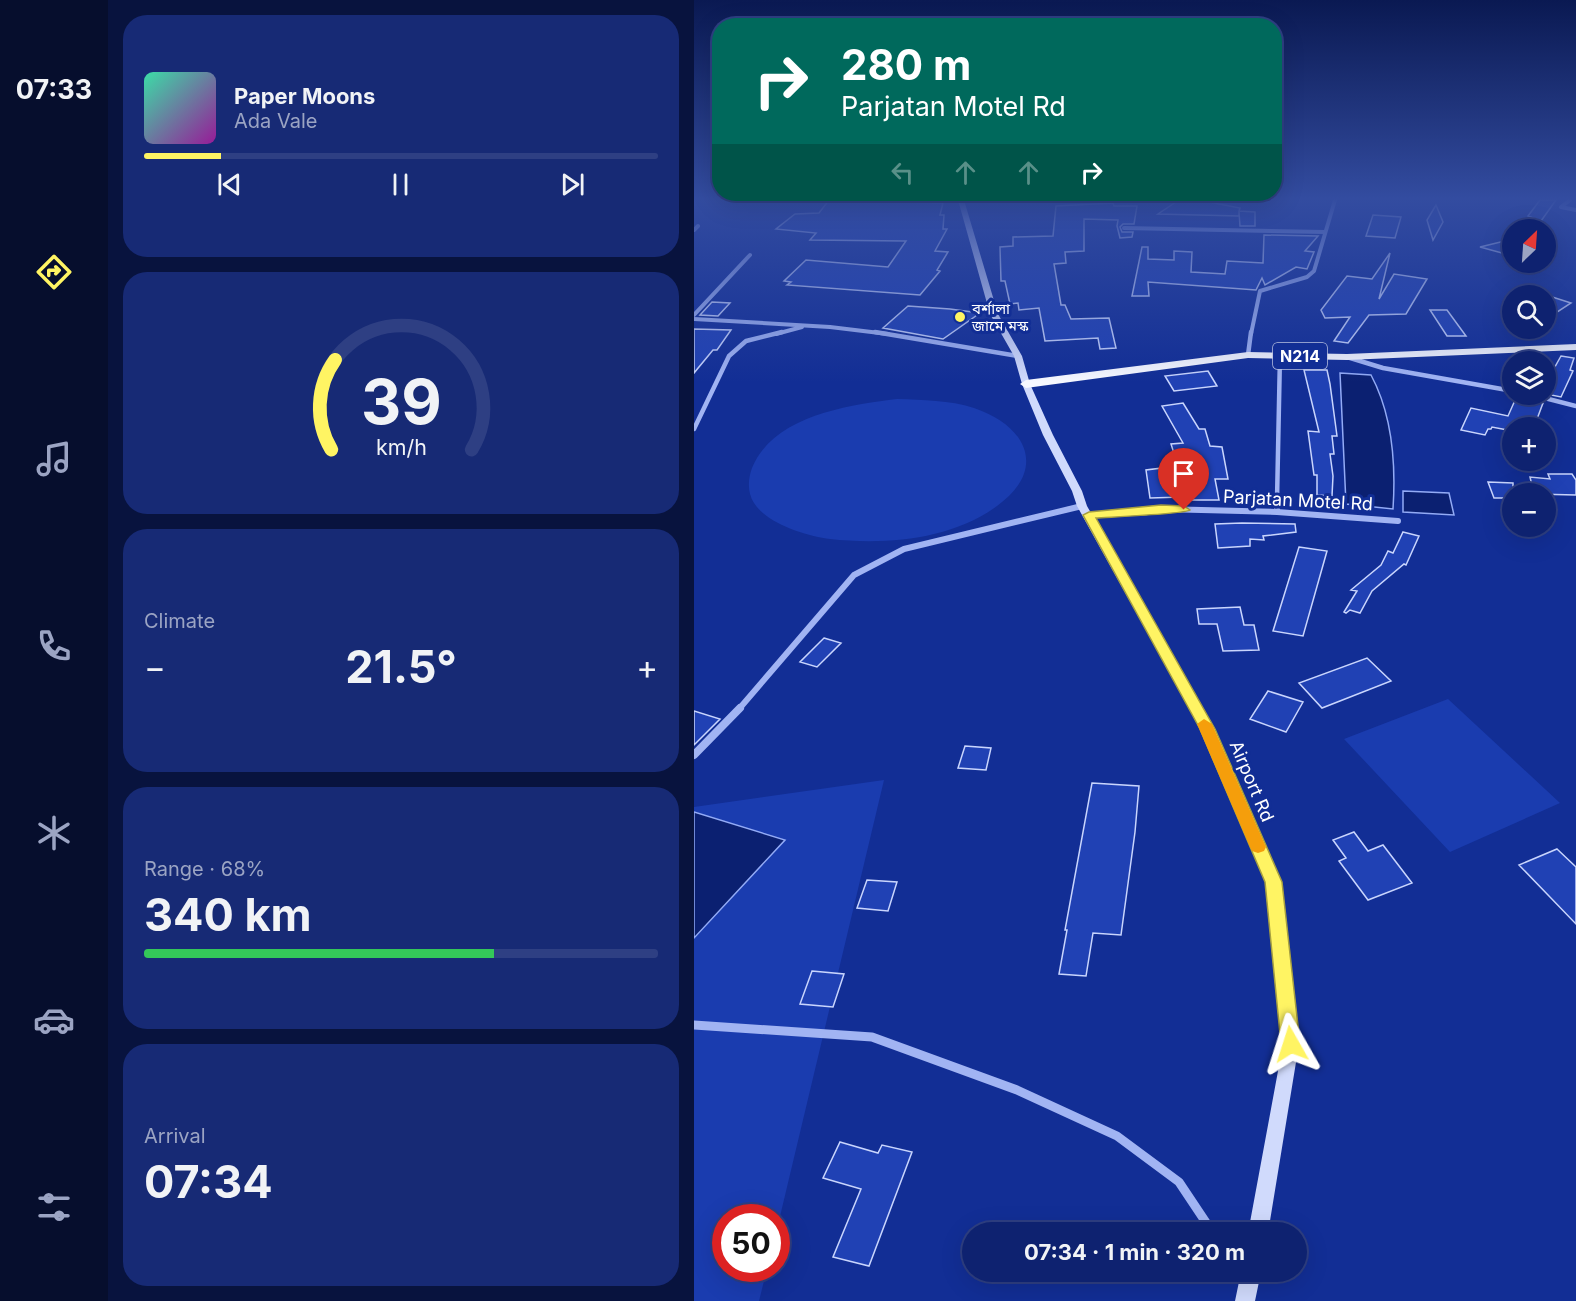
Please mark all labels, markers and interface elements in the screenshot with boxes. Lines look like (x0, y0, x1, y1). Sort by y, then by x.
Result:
text: 280 m (841, 39, 971, 90)
icon: right (742, 42, 820, 120)
text: 07:33 (16, 73, 92, 106)
text: Paper Moons (234, 83, 375, 109)
text: Parjatan Motel Rd (841, 90, 1066, 123)
text: Ada Vale (234, 109, 317, 133)
icon: left (886, 156, 919, 189)
icon: ahead (949, 156, 982, 189)
icon: ahead (1012, 156, 1045, 189)
icon: right (1075, 156, 1108, 189)
icon: previous (213, 168, 246, 201)
icon: pause (384, 168, 417, 201)
icon: next (556, 168, 589, 201)
north arrow (1502, 219, 1556, 273)
map controls (1502, 219, 1556, 537)
icon: directions (33, 251, 75, 293)
button: search (1502, 285, 1556, 339)
place label: বর্শালা জামে মস্ক (971, 299, 1028, 335)
marker: বর্শালা জামে মস্ক (953, 310, 967, 324)
road number: N214 (1273, 343, 1327, 369)
button: layers (1502, 351, 1556, 405)
text: 39 (361, 364, 441, 439)
button: + (1502, 417, 1556, 471)
text: km/h (376, 435, 426, 461)
icon: music (33, 438, 75, 480)
pin (1158, 448, 1209, 510)
icon: arrive (1167, 457, 1200, 490)
button: − (1502, 483, 1556, 537)
street label: Parjatan Motel Rd (1223, 486, 1373, 514)
text: Climate (144, 609, 215, 633)
icon: phone (33, 625, 75, 667)
text: 21.5° (345, 639, 457, 694)
text: − (144, 647, 166, 687)
text: + (636, 647, 658, 687)
street label: Airport Rd (1226, 737, 1278, 825)
icon: climate (33, 812, 75, 854)
text: Range · 68% (144, 857, 265, 881)
text: 340 km (144, 887, 312, 942)
icon: car (33, 999, 75, 1041)
position arrow (1259, 1012, 1323, 1076)
text: Arrival (144, 1124, 206, 1148)
text: 07:34 (144, 1154, 273, 1209)
icon: filters (33, 1186, 75, 1228)
speed limit sign: 50 (712, 1204, 790, 1282)
text: 07:34 · 1 min · 320 m (1024, 1239, 1245, 1265)

